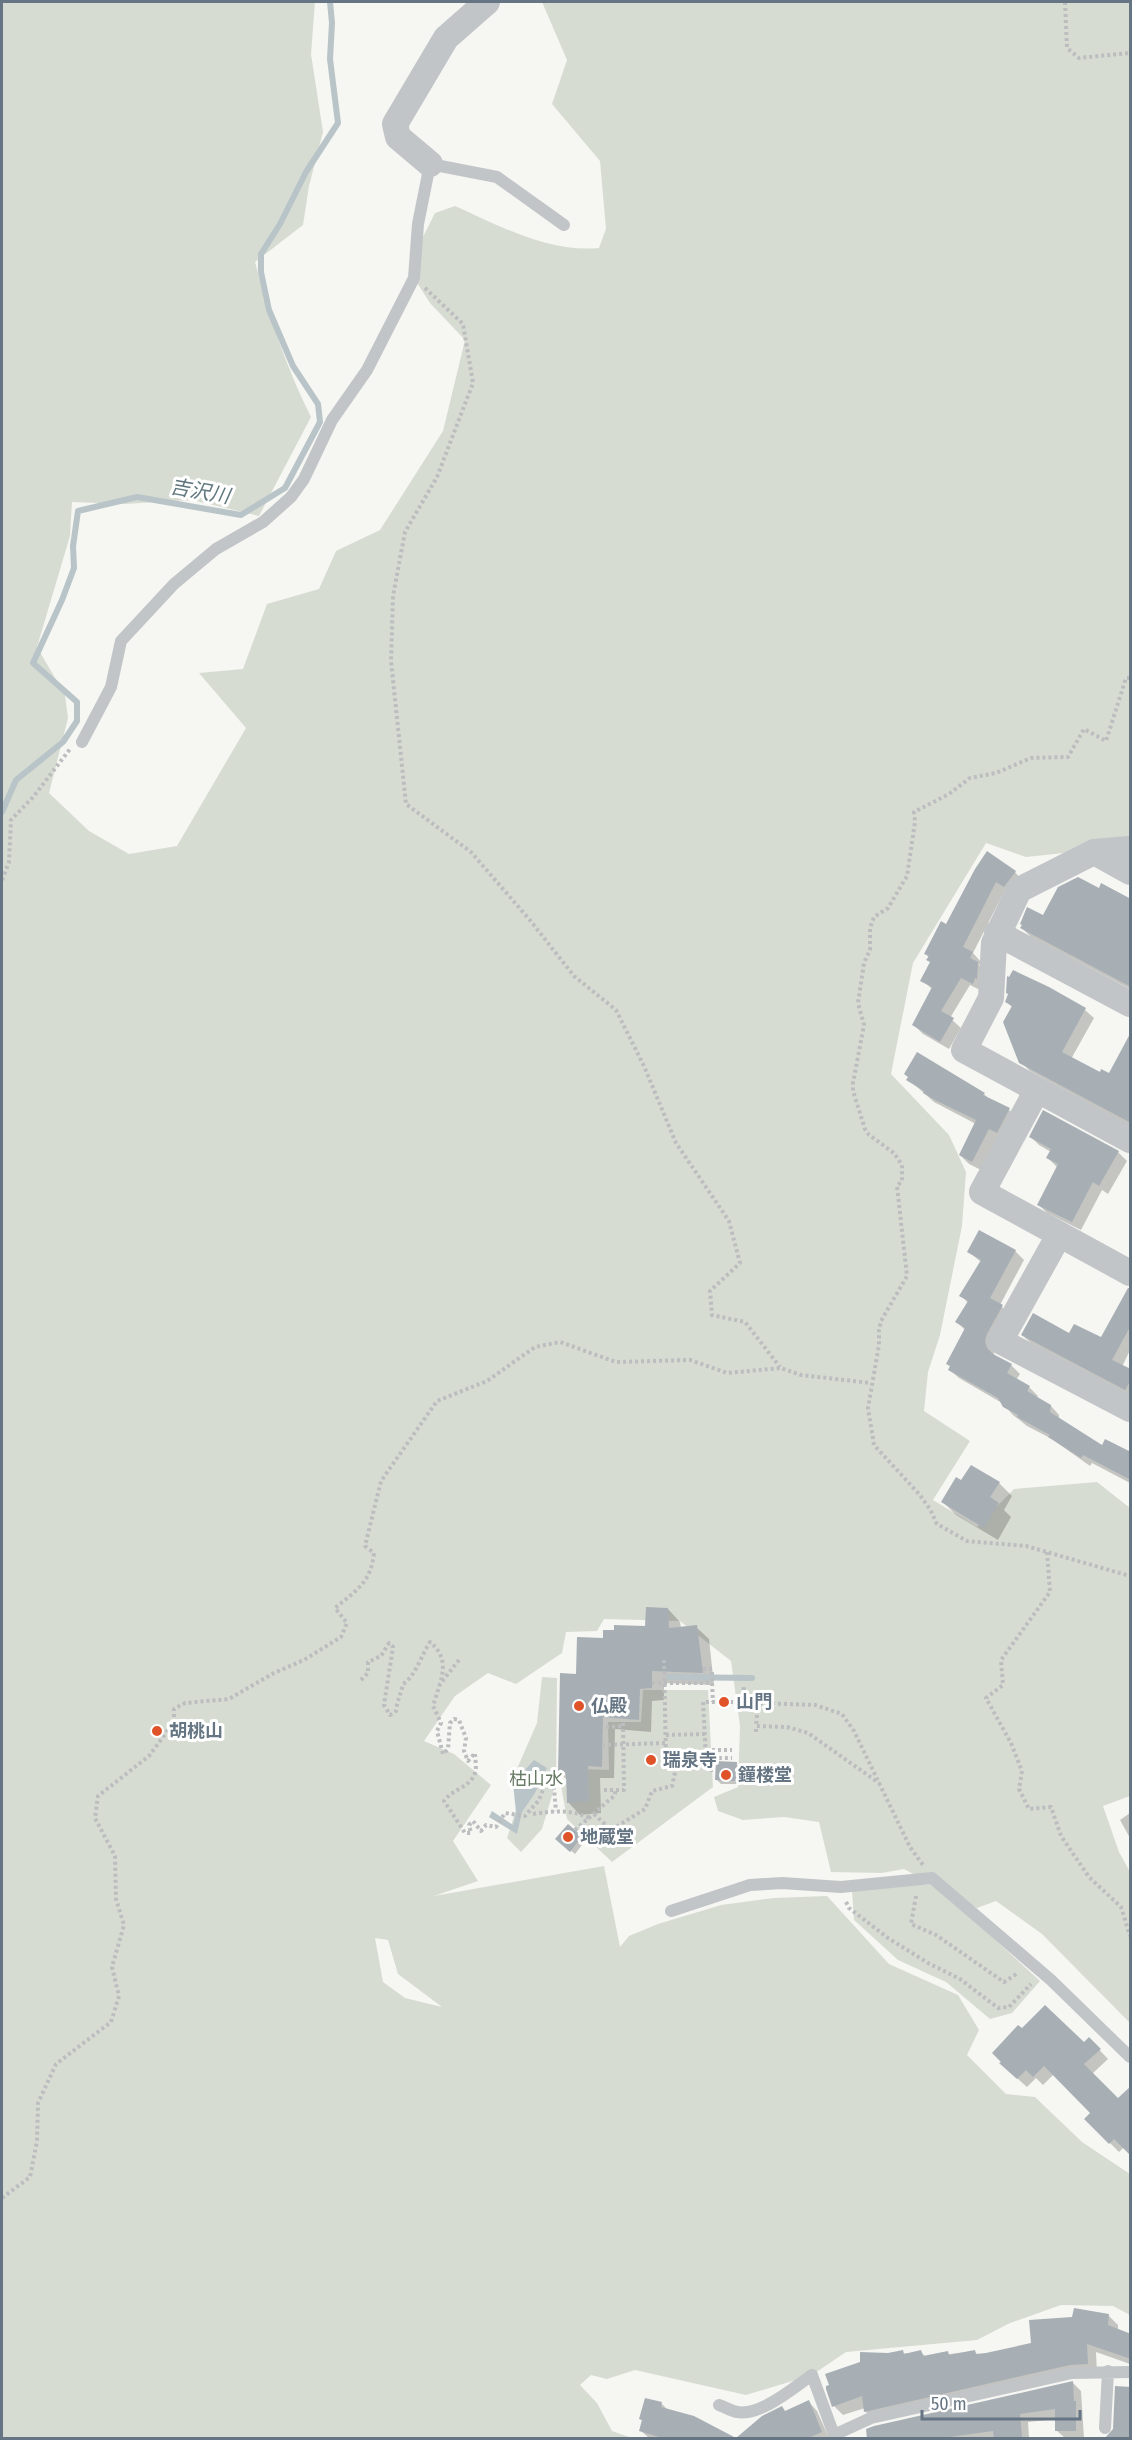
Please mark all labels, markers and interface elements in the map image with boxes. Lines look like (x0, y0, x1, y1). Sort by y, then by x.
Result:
water label: 吉沢川 (168, 474, 234, 508)
place label: 山門 (736, 1691, 772, 1713)
place label: 仏殿 (591, 1695, 627, 1717)
marker: 山門 (717, 1695, 731, 1709)
marker: 仏殿 (572, 1699, 586, 1713)
place label: 胡桃山 (169, 1720, 223, 1742)
marker: 胡桃山 (150, 1724, 164, 1738)
place label: 瑞泉寺 (663, 1749, 717, 1771)
marker: 瑞泉寺 (644, 1753, 658, 1767)
place label: 鐘楼堂 (737, 1764, 792, 1786)
park label: 枯山水 (509, 1768, 563, 1790)
marker: 鐘楼堂 (719, 1768, 733, 1782)
place label: 地蔵堂 (580, 1826, 634, 1848)
marker: 地蔵堂 (561, 1830, 575, 1844)
scale bar (922, 2383, 1080, 2421)
text: 50 m (931, 2393, 967, 2415)

